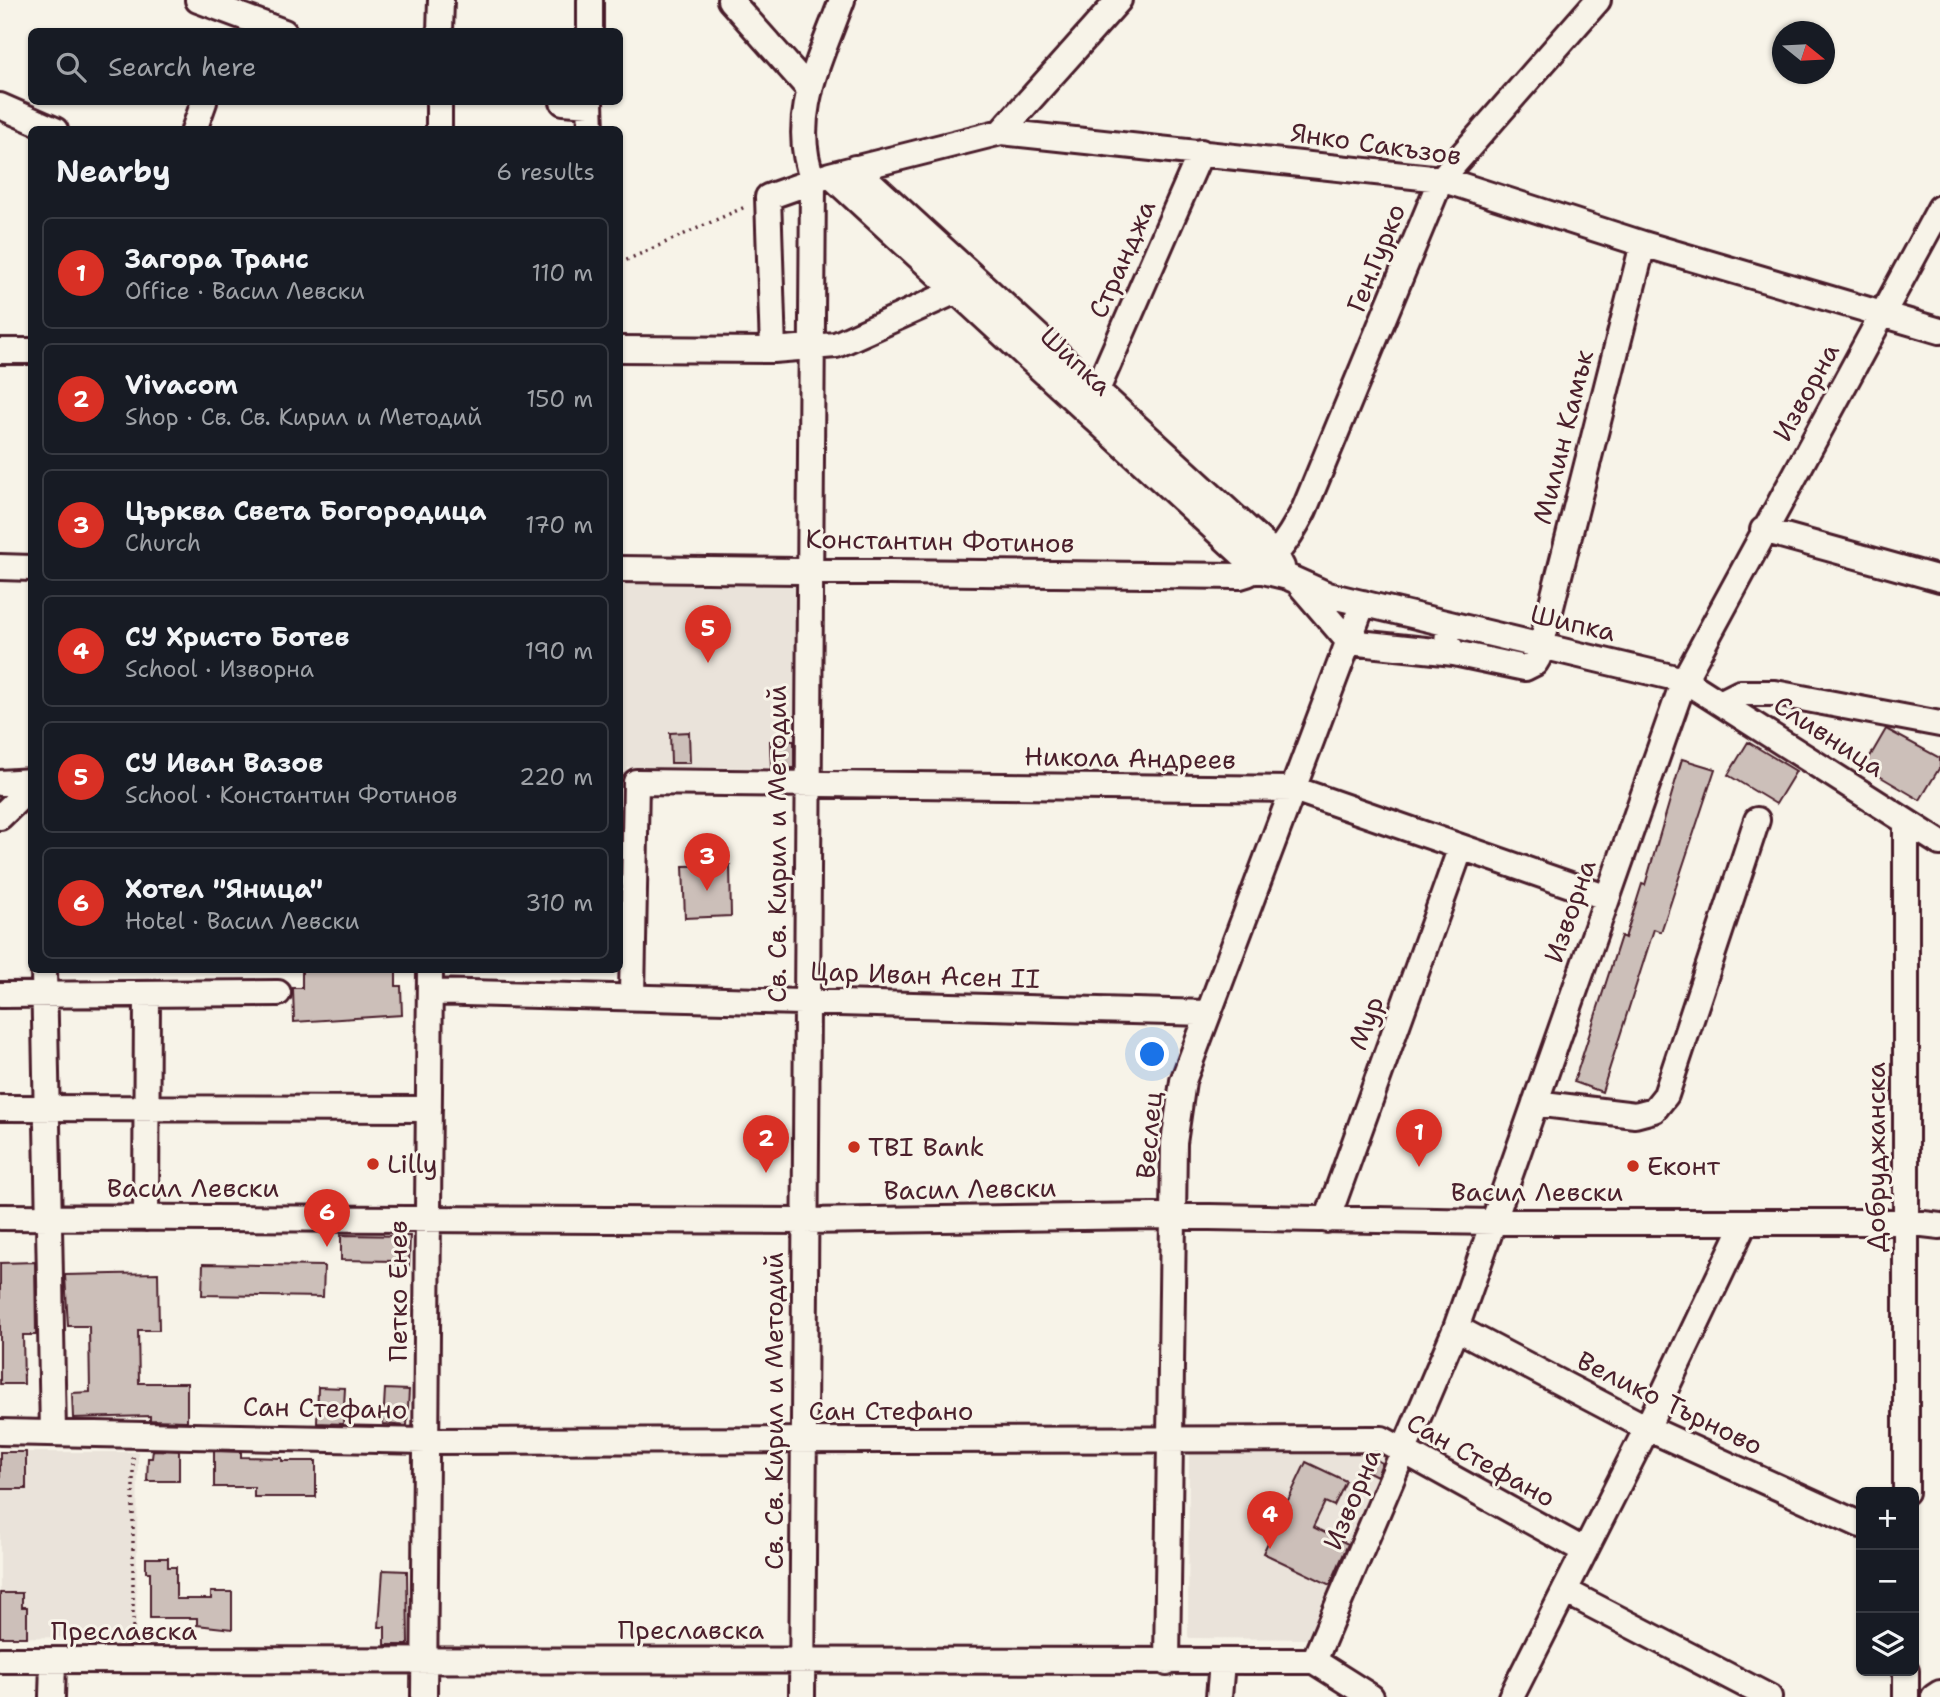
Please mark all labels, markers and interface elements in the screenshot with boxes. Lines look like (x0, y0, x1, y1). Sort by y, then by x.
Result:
north arrow (1772, 21, 1835, 84)
search box (28, 28, 623, 105)
icon: search (52, 48, 90, 86)
text: Search here (108, 49, 257, 84)
street label: Янко Сакъзов (1289, 114, 1464, 173)
text: Nearby (56, 151, 171, 192)
text: 6 results (496, 157, 595, 187)
street label: Странджа (1080, 194, 1163, 323)
street label: Ген.Гурко (1338, 198, 1413, 317)
text: Загора Транс (125, 241, 309, 276)
text: 1 (76, 258, 86, 288)
text: 110 m (531, 258, 593, 288)
text: Office · Васил Левски (125, 276, 365, 306)
street label: Шипка (1033, 318, 1120, 403)
street label: Изворна (1764, 337, 1847, 447)
street label: Милин Камък (1524, 346, 1601, 528)
text: Vivacom (125, 367, 238, 402)
text: 2 (73, 384, 89, 414)
text: 150 m (526, 384, 593, 414)
text: Shop · Св. Св. Кирил и Методий (125, 402, 482, 432)
text: Църква Света Богородица (125, 493, 487, 528)
text: 3 (73, 510, 89, 540)
text: 170 m (525, 510, 593, 540)
street label: Константин Фотинов (805, 521, 1075, 560)
text: Church (125, 528, 201, 558)
street label: Шипка (1527, 596, 1619, 649)
pin: 5 (685, 605, 731, 663)
text: СУ Христо Ботев (125, 619, 349, 654)
text: 4 (73, 636, 89, 666)
text: 190 m (525, 636, 593, 666)
text: School · Изворна (125, 654, 314, 684)
street label: Св. Св. Кирил и Методий (759, 685, 794, 1003)
street label: Сливница (1767, 687, 1891, 784)
street label: Никола Андреев (1024, 738, 1236, 777)
text: СУ Иван Вазов (125, 745, 323, 780)
text: 5 (74, 762, 88, 792)
text: 220 m (519, 762, 593, 792)
text: School · Константин Фотинов (125, 780, 457, 810)
pin: 3 (684, 833, 730, 891)
street label: Изворна (1536, 855, 1603, 967)
text: Хотел "Яница" (125, 871, 323, 906)
text: 6 (73, 888, 89, 918)
text: 310 m (525, 888, 593, 918)
text: Hotel · Васил Левски (125, 906, 360, 936)
street label: Цар Иван Асен II (810, 953, 1041, 996)
street label: Мур (1340, 991, 1391, 1055)
your location (1135, 1037, 1169, 1071)
street label: Добруджанска (1858, 1062, 1893, 1252)
street label: Веслец (1127, 1090, 1170, 1180)
pin: 1 (1396, 1109, 1442, 1167)
pin: 2 (743, 1115, 789, 1173)
place label: TBI Bank (868, 1129, 984, 1164)
marker: TBI Bank (846, 1139, 862, 1155)
place label: Lilly (387, 1146, 438, 1181)
place label: Еконт (1647, 1148, 1721, 1183)
marker: Lilly (365, 1156, 381, 1172)
marker: Еконт (1625, 1158, 1641, 1174)
street label: Васил Левски (883, 1169, 1057, 1208)
street label: Васил Левски (107, 1170, 279, 1205)
street label: Васил Левски (1451, 1174, 1623, 1209)
pin: 6 (304, 1189, 350, 1247)
street label: Петко Енев (380, 1220, 415, 1362)
street label: Св. Св. Кирил и Методий (756, 1252, 791, 1570)
street label: Велико Търново (1572, 1342, 1769, 1463)
street label: Сан Стефано (242, 1389, 408, 1426)
street label: Сан Стефано (809, 1393, 973, 1428)
street label: Сан Стефано (1401, 1404, 1562, 1515)
street label: Изворна (1315, 1443, 1389, 1555)
map controls (1856, 1487, 1919, 1676)
button: + (1856, 1487, 1919, 1550)
pin: 4 (1247, 1491, 1293, 1549)
button: − (1856, 1550, 1919, 1613)
street label: Преславска (618, 1612, 764, 1647)
street label: Преславска (51, 1613, 197, 1648)
button: layers (1856, 1613, 1919, 1676)

